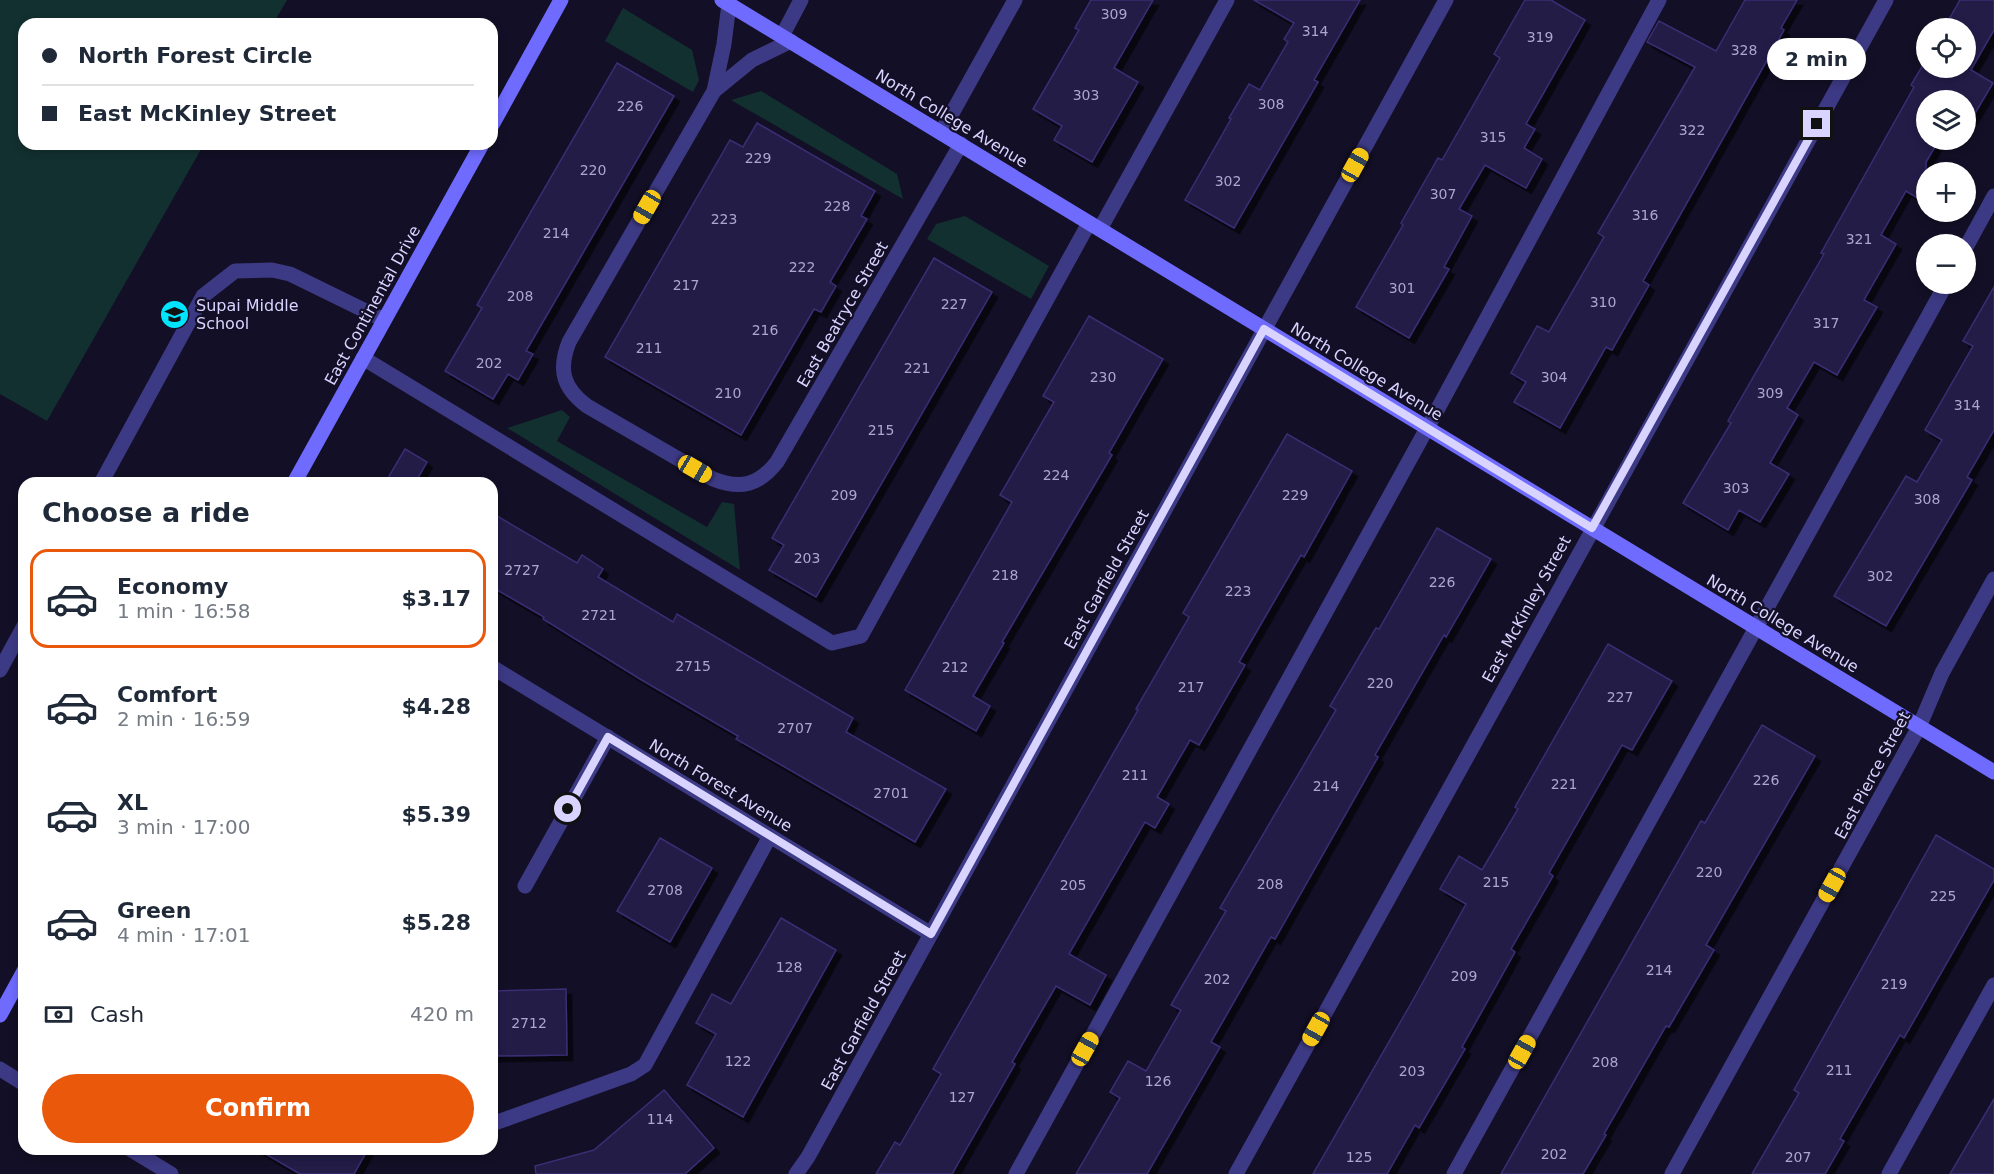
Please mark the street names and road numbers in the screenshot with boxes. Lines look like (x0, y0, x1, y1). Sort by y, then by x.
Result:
street label: North College Avenue (872, 65, 1031, 171)
street label: East Continental Drive (321, 222, 424, 388)
street label: East Beatryce Street (793, 238, 892, 390)
street label: North College Avenue (1287, 318, 1446, 424)
street label: East Garfield Street (1060, 506, 1153, 652)
street label: East McKinley Street (1478, 533, 1575, 686)
street label: North College Avenue (1703, 570, 1862, 676)
street label: East Pierce Street (1831, 708, 1914, 842)
street label: North Forest Avenue (646, 735, 796, 836)
street label: East Garfield Street (817, 947, 910, 1093)

